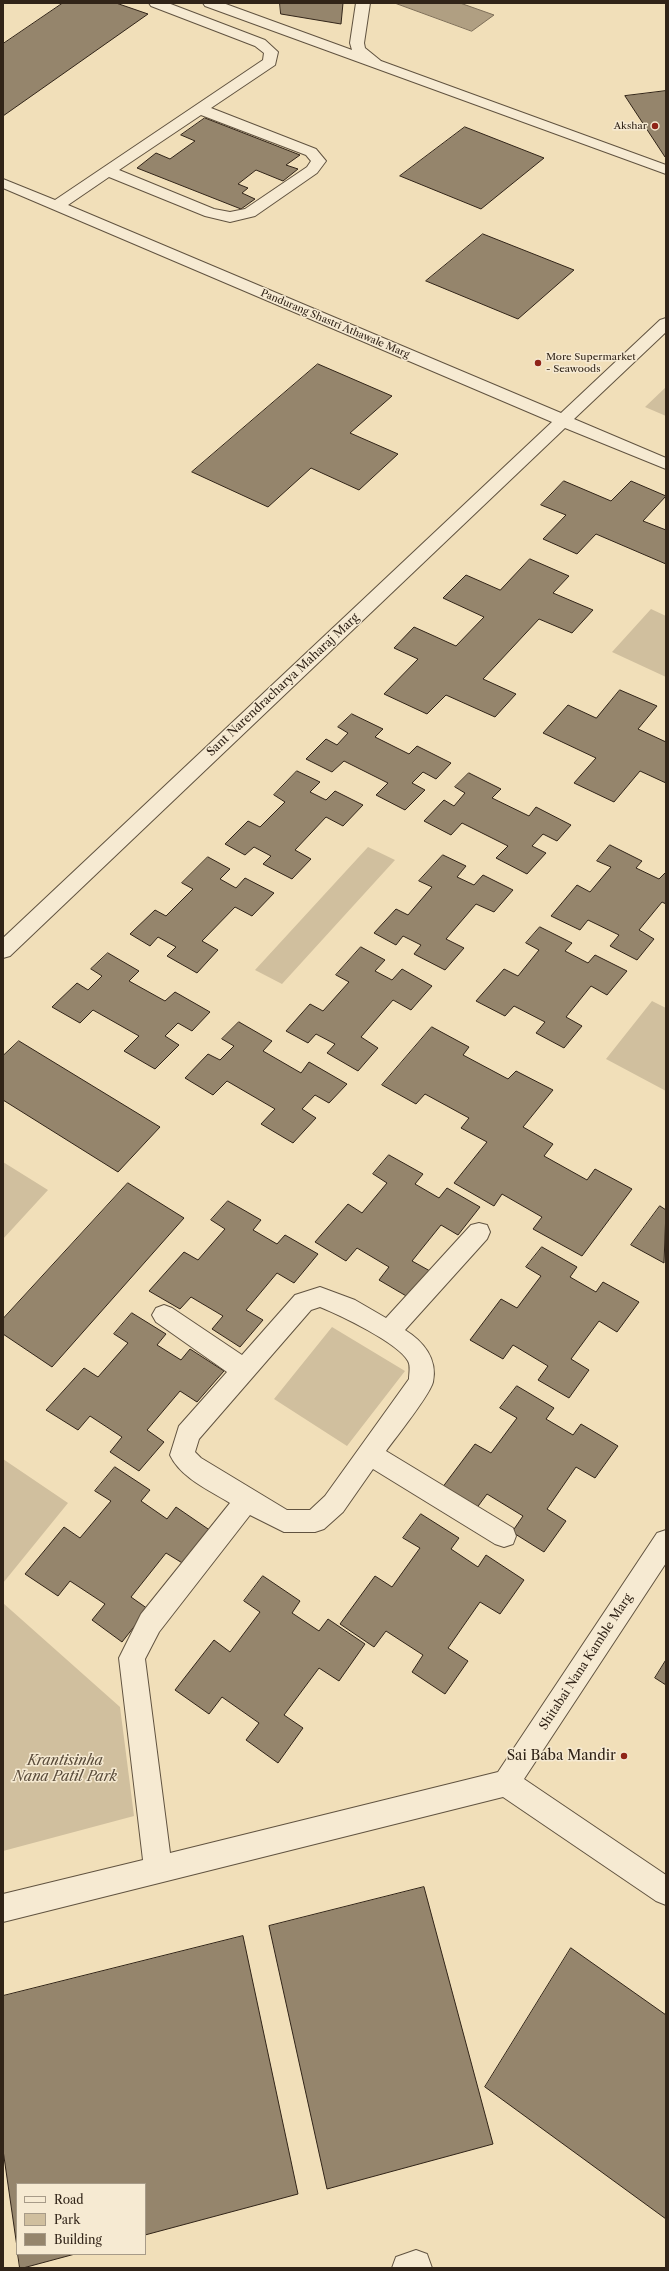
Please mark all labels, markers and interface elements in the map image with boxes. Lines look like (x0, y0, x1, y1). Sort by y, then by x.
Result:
place label: Akshar (614, 120, 647, 132)
marker: Akshar (650, 121, 660, 131)
street label: Pandurang Shastri Athawale Marg (259, 287, 411, 361)
place label: More Supermarket - Seawoods (546, 351, 636, 374)
marker: More Supermarket - Seawoods (533, 358, 543, 368)
street label: Sant Narendracharya Maharaj Marg (204, 611, 362, 759)
street label: Shitabai Nana Kamble Marg (537, 1591, 635, 1733)
place label: Sai Baba Mandir (507, 1748, 616, 1764)
marker: Sai Baba Mandir (619, 1751, 629, 1761)
park label: Krantisinha Nana Patil Park (13, 1753, 117, 1786)
legend (16, 2183, 146, 2255)
text: Road (54, 2192, 84, 2207)
text: Park (54, 2212, 80, 2227)
text: Building (54, 2232, 102, 2247)

